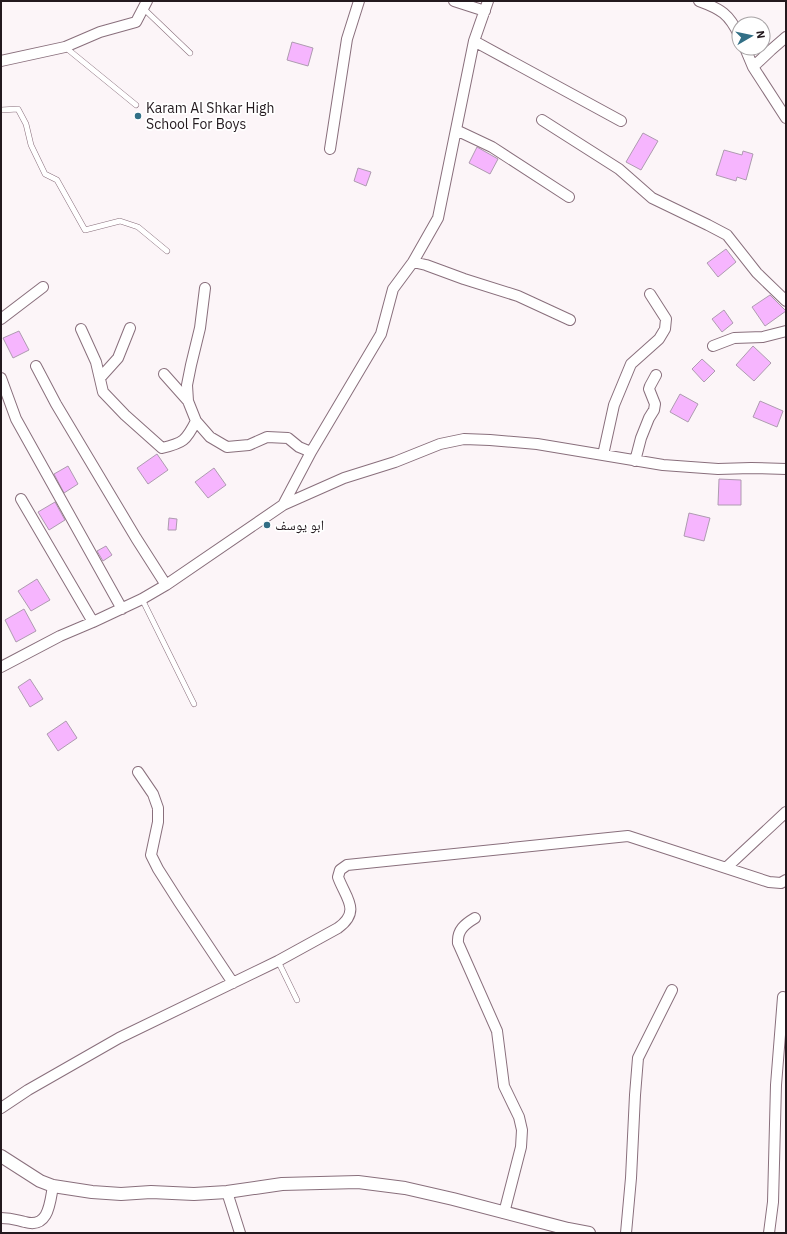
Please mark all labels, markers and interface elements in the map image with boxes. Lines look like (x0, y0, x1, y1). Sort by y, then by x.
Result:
north arrow (731, 16, 771, 56)
text: N (753, 29, 768, 39)
place label: Karam Al Shkar High School For Boys (146, 99, 274, 133)
marker: Karam Al Shkar High School For Boys (133, 111, 143, 121)
place label: ابو يوسف (275, 516, 324, 534)
marker: ابو يوسف (262, 520, 272, 530)

